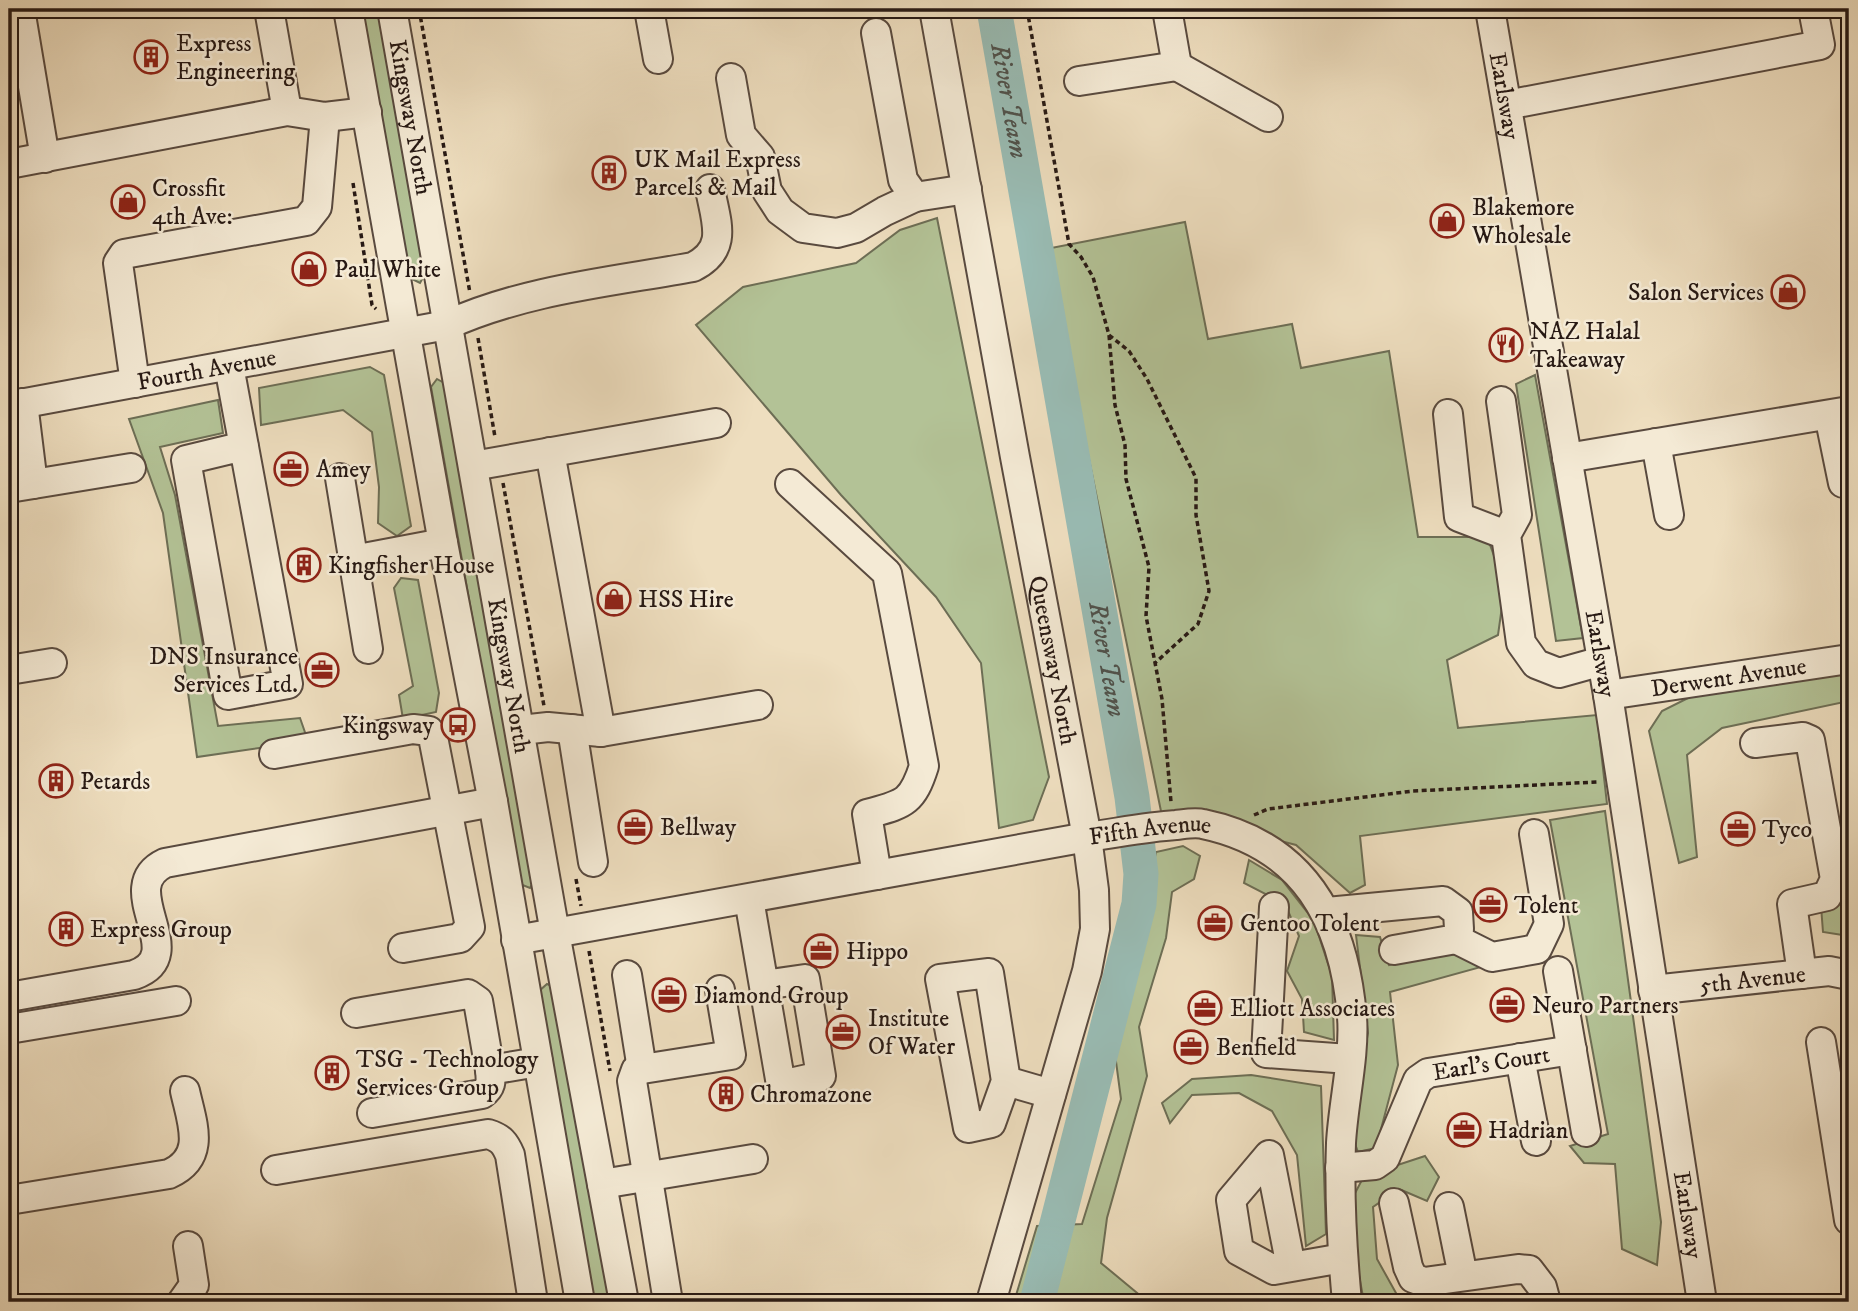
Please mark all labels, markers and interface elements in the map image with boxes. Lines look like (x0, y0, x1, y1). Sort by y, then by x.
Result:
place label: Express Engineering (176, 29, 295, 87)
street label: Kingsway North (382, 37, 439, 198)
building icon: Express Engineering (132, 38, 170, 76)
water label: River Team (982, 40, 1035, 161)
street label: Earlsway (1482, 50, 1526, 142)
place label: UK Mail Express Parcels & Mail (634, 145, 801, 203)
building icon: UK Mail Express Parcels & Mail (590, 154, 628, 192)
place label: Crossfit 4th Ave: (152, 174, 233, 232)
shop icon: Crossfit 4th Ave: (109, 183, 147, 221)
place label: Blakemore Wholesale (1471, 193, 1575, 251)
shop icon: Blakemore Wholesale (1428, 202, 1466, 240)
shop icon: Paul White (290, 250, 328, 288)
place label: Paul White (334, 255, 441, 285)
shop icon: Salon Services (1769, 273, 1807, 311)
place label: Salon Services (1628, 278, 1764, 308)
place label: NAZ Halal Takeaway (1530, 317, 1641, 375)
restaurant icon: NAZ Halal Takeaway (1487, 326, 1525, 364)
street label: Fourth Avenue (135, 343, 279, 398)
office icon: Amey (272, 450, 310, 488)
place label: Amey (316, 455, 371, 485)
building icon: Kingfisher House (285, 546, 323, 584)
place label: Kingfisher House (328, 551, 494, 581)
street label: Queensway North (1022, 573, 1083, 748)
shop icon: HSS Hire (595, 580, 633, 618)
place label: HSS Hire (638, 585, 734, 615)
street label: Kingsway North (480, 596, 537, 756)
water label: River Team (1080, 598, 1133, 720)
street label: Earlsway (1578, 608, 1622, 700)
place label: DNS Insurance Services Ltd. (149, 642, 298, 700)
office icon: DNS Insurance Services Ltd. (303, 651, 341, 689)
street label: Derwent Avenue (1649, 652, 1809, 704)
bus stop icon: Kingsway (439, 706, 477, 744)
place label: Kingsway (342, 711, 435, 741)
building icon: Petards (37, 762, 75, 800)
place label: Petards (80, 767, 150, 797)
office icon: Bellway (616, 808, 654, 846)
street label: Fifth Avenue (1087, 809, 1214, 853)
office icon: Tyco (1719, 810, 1757, 848)
place label: Bellway (660, 813, 737, 843)
place label: Tyco (1762, 815, 1812, 845)
office icon: Tolent (1471, 886, 1509, 924)
place label: Tolent (1514, 891, 1579, 921)
office icon: Gentoo Tolent (1196, 904, 1234, 942)
place label: Gentoo Tolent (1240, 909, 1380, 939)
building icon: Express Group (47, 910, 85, 948)
place label: Express Group (90, 915, 232, 945)
office icon: Hippo (802, 932, 840, 970)
place label: Hippo (846, 937, 908, 967)
street label: 5th Avenue (1698, 960, 1807, 1001)
office icon: Diamond Group (650, 976, 688, 1014)
place label: Diamond Group (694, 981, 849, 1011)
office icon: Neuro Partners (1488, 986, 1526, 1024)
office icon: Elliott Associates (1186, 989, 1224, 1027)
place label: Neuro Partners (1532, 991, 1679, 1021)
place label: Elliott Associates (1230, 994, 1395, 1024)
place label: Institute Of Water (868, 1004, 955, 1062)
office icon: Institute Of Water (824, 1013, 862, 1051)
office icon: Benfield (1172, 1028, 1210, 1066)
place label: Benfield (1216, 1033, 1296, 1063)
street label: Earl's Court (1430, 1040, 1552, 1088)
place label: TSG - Technology Services Group (356, 1045, 539, 1103)
building icon: TSG - Technology Services Group (313, 1054, 351, 1092)
building icon: Chromazone (707, 1075, 745, 1113)
place label: Chromazone (750, 1080, 872, 1110)
office icon: Hadrian (1445, 1111, 1483, 1149)
place label: Hadrian (1488, 1116, 1569, 1146)
street label: Earlsway (1666, 1169, 1709, 1261)

